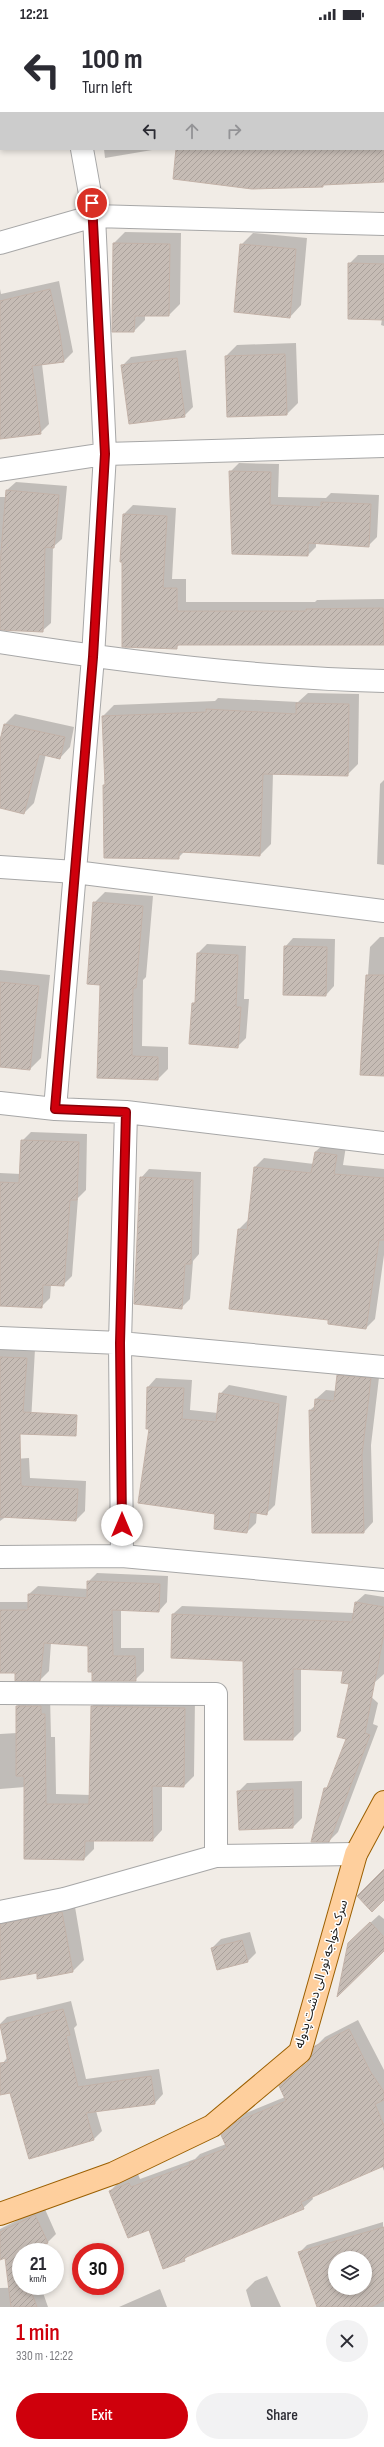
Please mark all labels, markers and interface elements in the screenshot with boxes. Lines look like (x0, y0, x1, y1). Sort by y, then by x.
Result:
text: 12:21 (20, 5, 48, 24)
text: 100 m (82, 43, 143, 76)
icon: left (16, 44, 68, 96)
text: Turn left (82, 77, 133, 98)
icon: left (139, 120, 161, 142)
icon: ahead (181, 120, 203, 142)
icon: right (223, 120, 245, 142)
pin (75, 186, 109, 220)
icon: arrive (81, 192, 103, 214)
position arrow (101, 1504, 143, 1546)
street label: سرک خواجه نور الی دشت پدوله (291, 1898, 352, 2051)
speed limit sign: 30 (72, 2243, 124, 2295)
map controls (328, 2251, 372, 2295)
button: layers (328, 2251, 372, 2295)
text: 21 (30, 2252, 46, 2276)
text: km/h (29, 2273, 47, 2285)
text: 1 min (16, 2318, 60, 2347)
button: close (326, 2320, 368, 2362)
text: 330 m · 12:22 (16, 2348, 73, 2364)
button: Exit (16, 2393, 188, 2439)
button: Share (196, 2393, 368, 2439)

